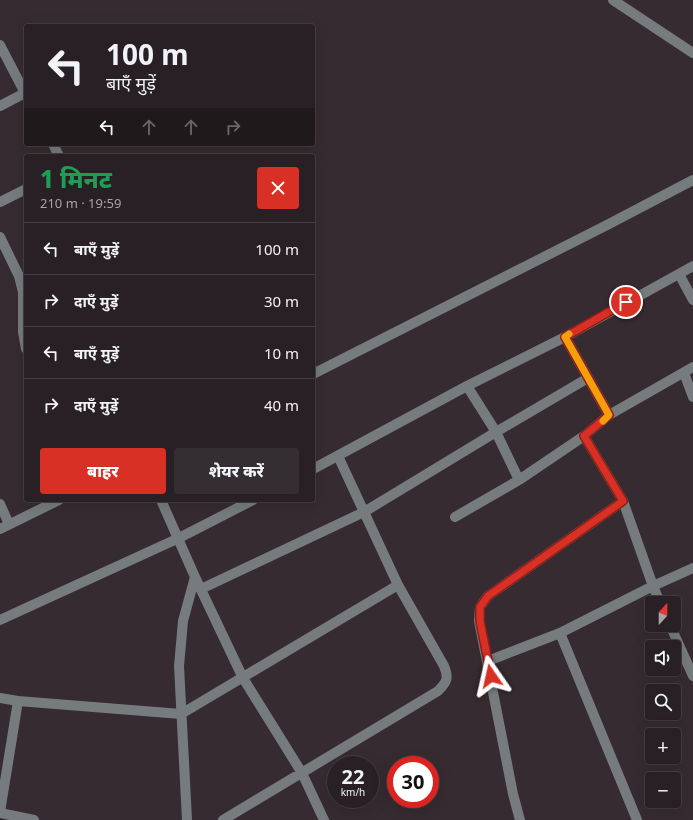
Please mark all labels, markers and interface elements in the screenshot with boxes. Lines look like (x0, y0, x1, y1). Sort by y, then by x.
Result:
text: 100 m (106, 35, 189, 73)
icon: left (40, 40, 92, 92)
text: बाएँ मुड़ें (106, 71, 156, 95)
icon: left (96, 116, 118, 138)
icon: ahead (138, 116, 160, 138)
icon: ahead (180, 116, 202, 138)
icon: right (222, 116, 244, 138)
text: 1 मिनट (40, 162, 112, 195)
button: close (257, 167, 299, 209)
text: 210 m · 19:59 (40, 194, 121, 212)
icon: left (40, 238, 62, 260)
text: बाएँ मुड़ें (74, 239, 119, 259)
text: 100 m (255, 239, 299, 259)
pin (609, 285, 643, 319)
icon: right (40, 290, 62, 312)
text: दाएँ मुड़ें (74, 291, 118, 311)
text: 30 m (264, 291, 299, 311)
icon: arrive (615, 291, 637, 313)
icon: left (40, 342, 62, 364)
text: बाएँ मुड़ें (74, 343, 119, 363)
text: 10 m (264, 343, 299, 363)
icon: right (40, 394, 62, 416)
text: दाएँ मुड़ें (74, 395, 118, 415)
text: 40 m (264, 395, 299, 415)
button: बाहर (40, 448, 166, 494)
button: शेयर करें (174, 448, 299, 494)
north arrow (645, 596, 681, 632)
map controls (645, 596, 681, 808)
button: sound (645, 640, 681, 676)
position arrow (470, 655, 512, 697)
button: search (645, 684, 681, 720)
button: + (645, 728, 681, 764)
speed limit sign: 30 (387, 756, 439, 808)
text: 22 (342, 763, 364, 790)
button: − (645, 772, 681, 808)
text: km/h (341, 785, 365, 799)

